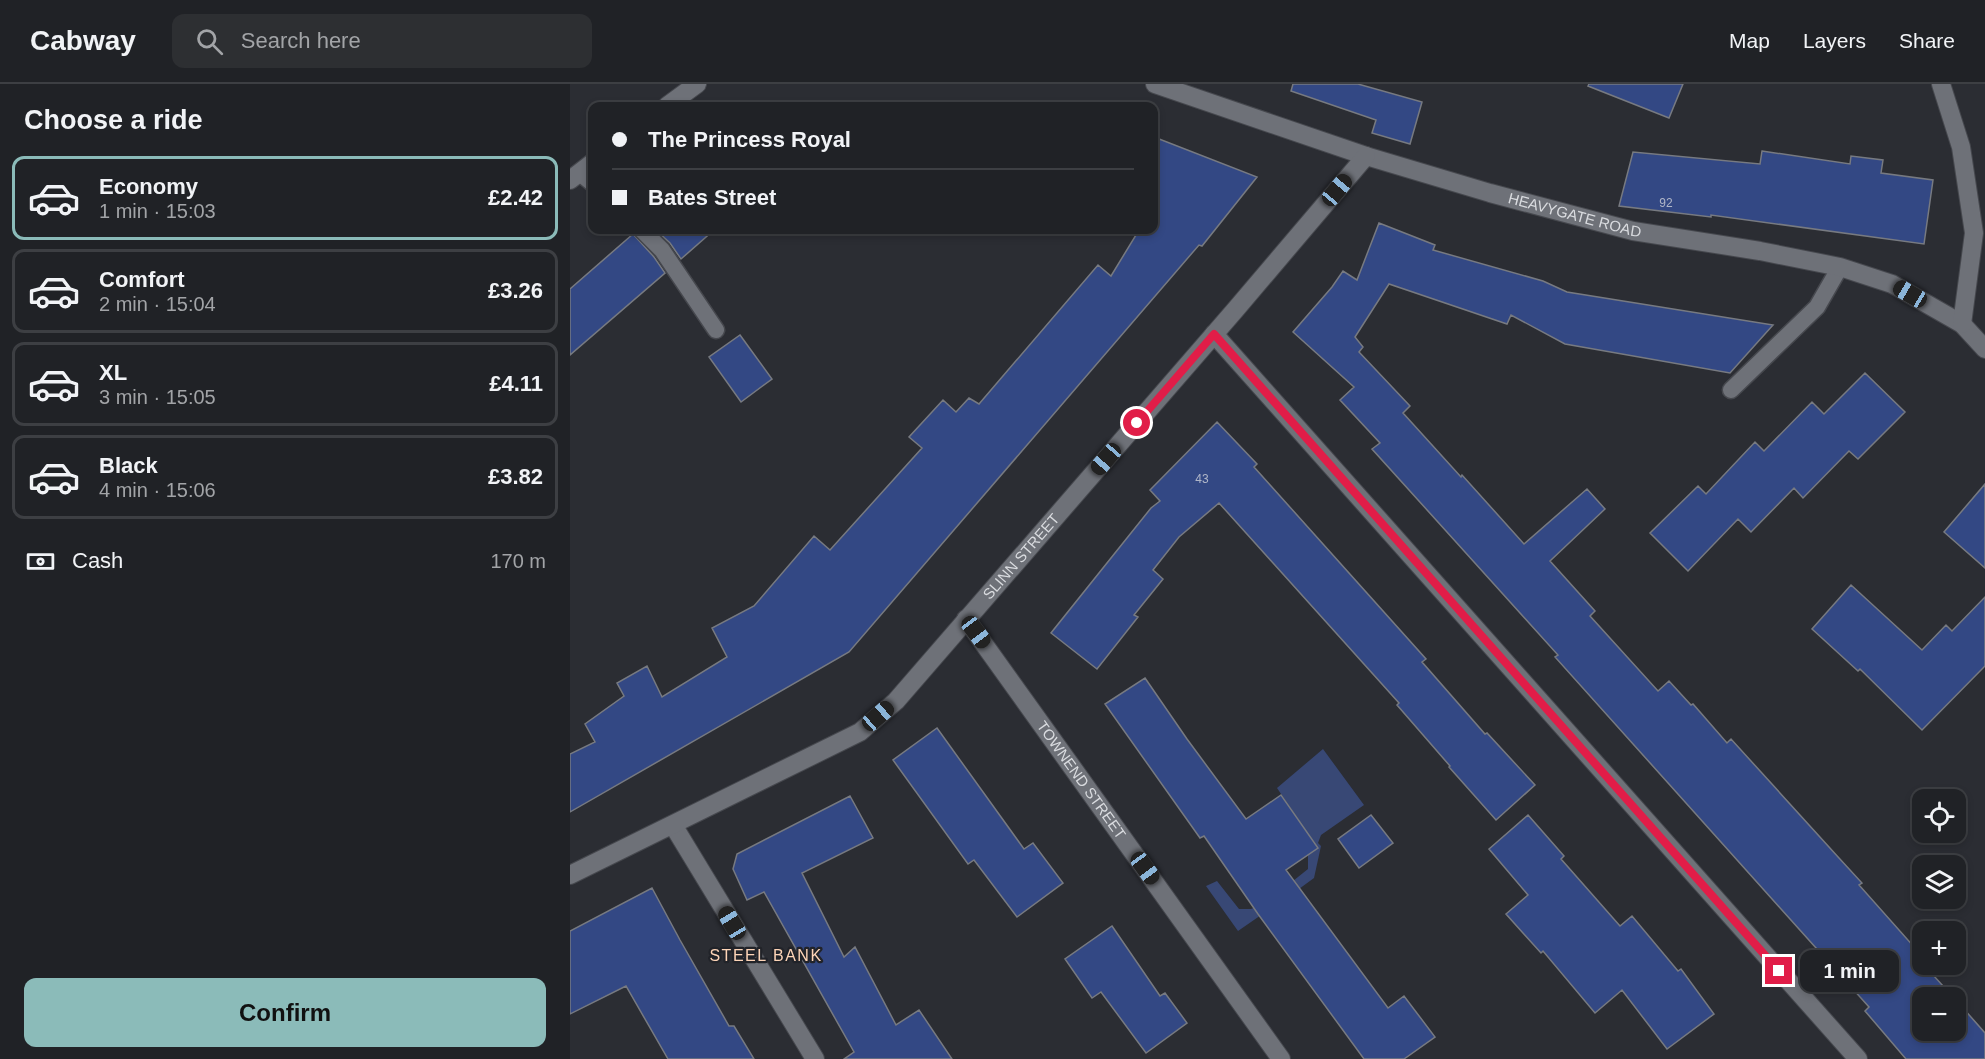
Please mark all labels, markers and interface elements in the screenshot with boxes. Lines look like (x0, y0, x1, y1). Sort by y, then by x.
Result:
search box (172, 14, 592, 68)
text: Cabway (30, 25, 136, 56)
icon: search (193, 25, 226, 58)
text: Search here (241, 28, 361, 53)
text: Map (1729, 29, 1770, 52)
text: Layers (1803, 29, 1866, 52)
text: Share (1899, 29, 1955, 52)
text: Choose a ride (24, 105, 203, 135)
text: The Princess Royal (648, 127, 851, 152)
car (1319, 170, 1355, 210)
icon: car (27, 171, 81, 225)
text: Economy (99, 174, 198, 199)
text: £2.42 (488, 185, 543, 210)
text: Bates Street (648, 185, 776, 210)
street label: HEAVYGATE ROAD (1506, 189, 1643, 240)
house number: 92 (1659, 196, 1673, 210)
text: 1 min · 15:03 (99, 200, 216, 222)
icon: car (27, 264, 81, 318)
text: Comfort (99, 267, 185, 292)
car (1890, 277, 1930, 311)
text: £3.26 (488, 278, 543, 303)
text: 2 min · 15:04 (99, 293, 216, 315)
icon: car (27, 357, 81, 411)
text: XL (99, 360, 127, 385)
text: £4.11 (489, 371, 543, 396)
text: 3 min · 15:05 (99, 386, 216, 408)
route start (1123, 409, 1150, 436)
car (1087, 440, 1125, 478)
icon: car (27, 450, 81, 504)
text: Black (99, 453, 158, 478)
text: £3.82 (488, 464, 543, 489)
house number: 43 (1195, 472, 1209, 486)
text: 4 min · 15:06 (99, 479, 216, 501)
street label: SLINN STREET (979, 510, 1063, 602)
icon: cash (24, 545, 57, 578)
text: Cash (72, 548, 123, 573)
text: 170 m (490, 550, 546, 572)
car (958, 612, 994, 652)
car (859, 697, 897, 735)
street label: TOWNEND STREET (1034, 718, 1130, 842)
map controls (1912, 789, 1966, 1041)
button: locate (1912, 789, 1966, 843)
car (1127, 848, 1163, 888)
button: layers (1912, 855, 1966, 909)
car (715, 903, 749, 943)
button: + (1912, 921, 1966, 975)
district label: STEEL BANK (709, 947, 823, 964)
callout: 1 min (1800, 950, 1899, 992)
route end (1765, 957, 1792, 984)
text: 1 min (1823, 960, 1876, 982)
button: Confirm (24, 978, 546, 1047)
button: − (1912, 987, 1966, 1041)

